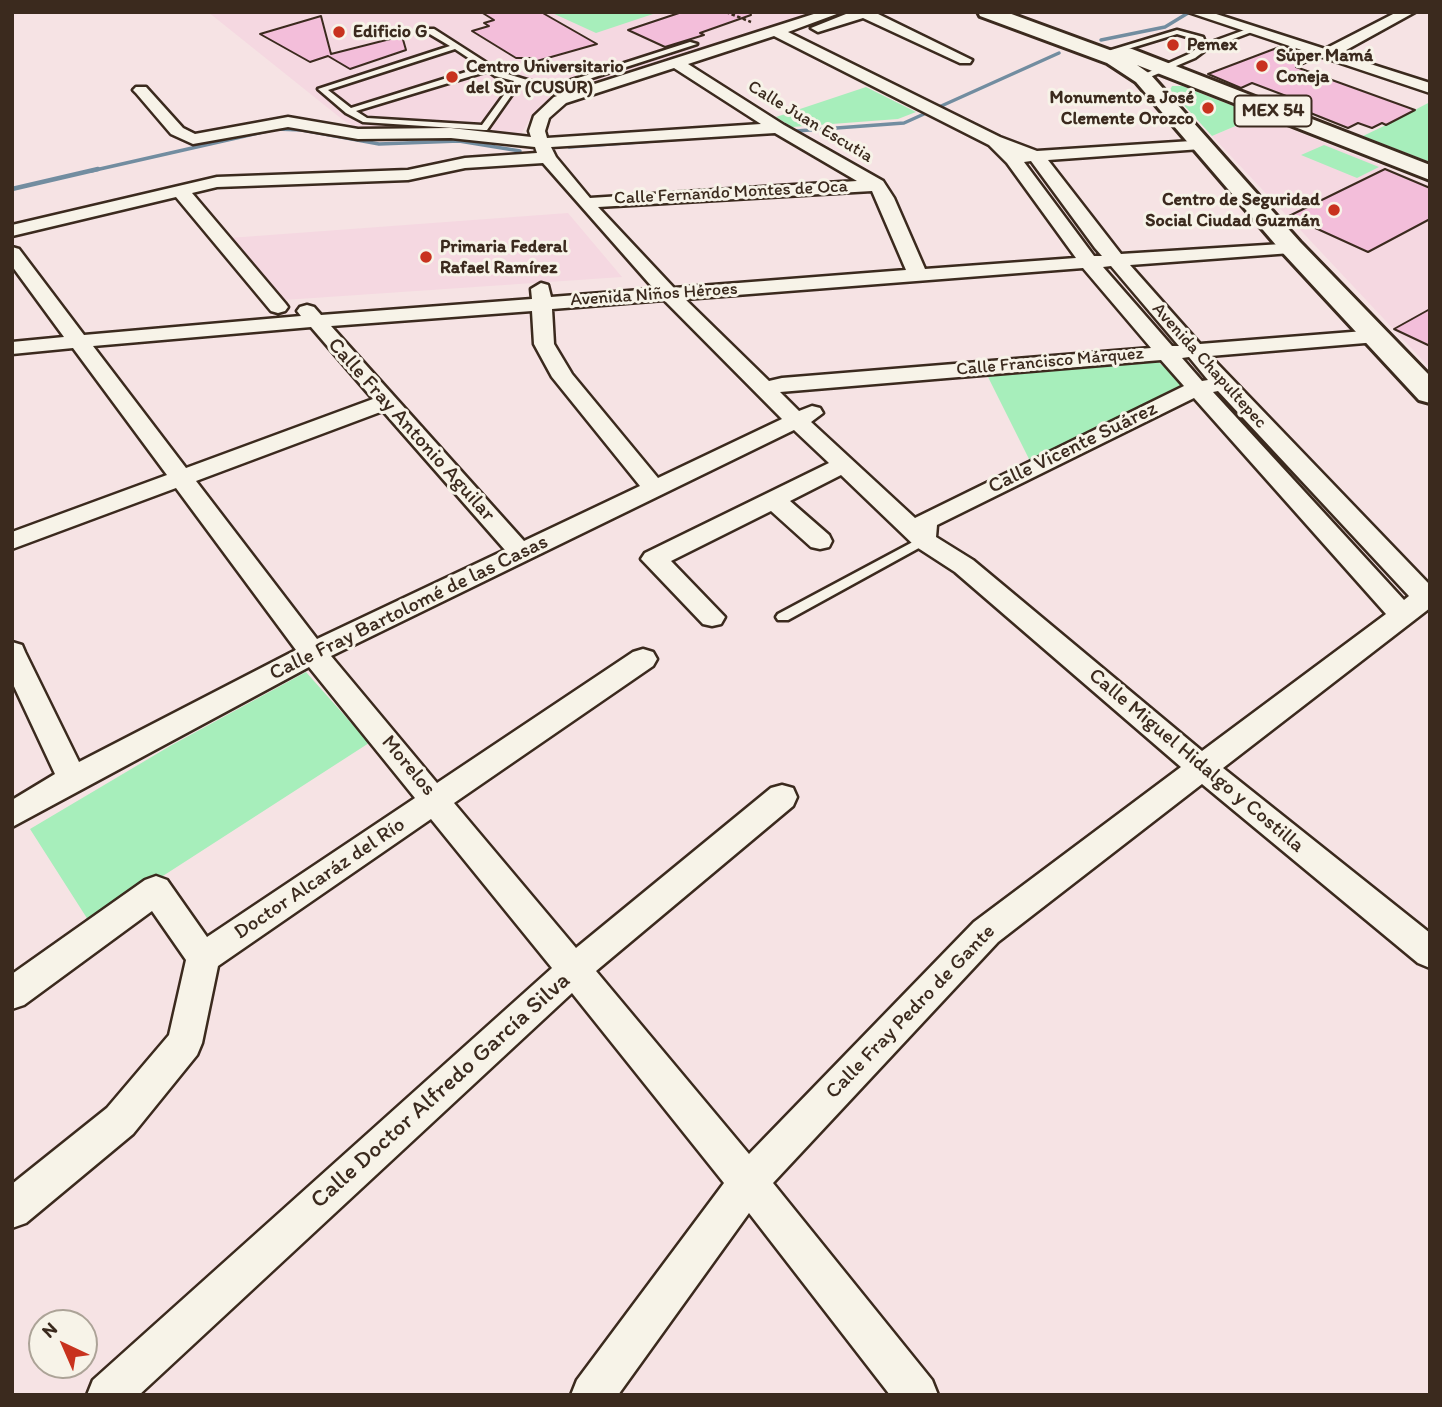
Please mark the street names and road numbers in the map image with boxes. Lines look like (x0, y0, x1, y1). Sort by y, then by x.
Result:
street label: Calle Juan Escutia (743, 76, 877, 168)
road number: MEX 54 (1234, 96, 1312, 127)
street label: Calle Fernando Montes de Oca (614, 176, 848, 210)
street label: Avenida Niños Héroes (570, 278, 738, 312)
street label: Avenida Chapultepec (1147, 299, 1271, 433)
street label: Calle Fray Antonio Aguilar (322, 333, 500, 527)
street label: Calle Francisco Márquez (955, 343, 1145, 381)
street label: Calle Vicente Suárez (984, 396, 1162, 500)
street label: Calle Fray Bartolomé de las Casas (266, 529, 552, 687)
street label: Calle Miguel Hidalgo y Costilla (1083, 663, 1309, 859)
street label: Morelos (375, 730, 441, 802)
street label: Doctor Alcaráz del Río (230, 812, 410, 946)
street label: Calle Fray Pedro de Gante (821, 919, 1001, 1105)
street label: Calle Doctor Alfredo García Silva (305, 967, 577, 1215)

